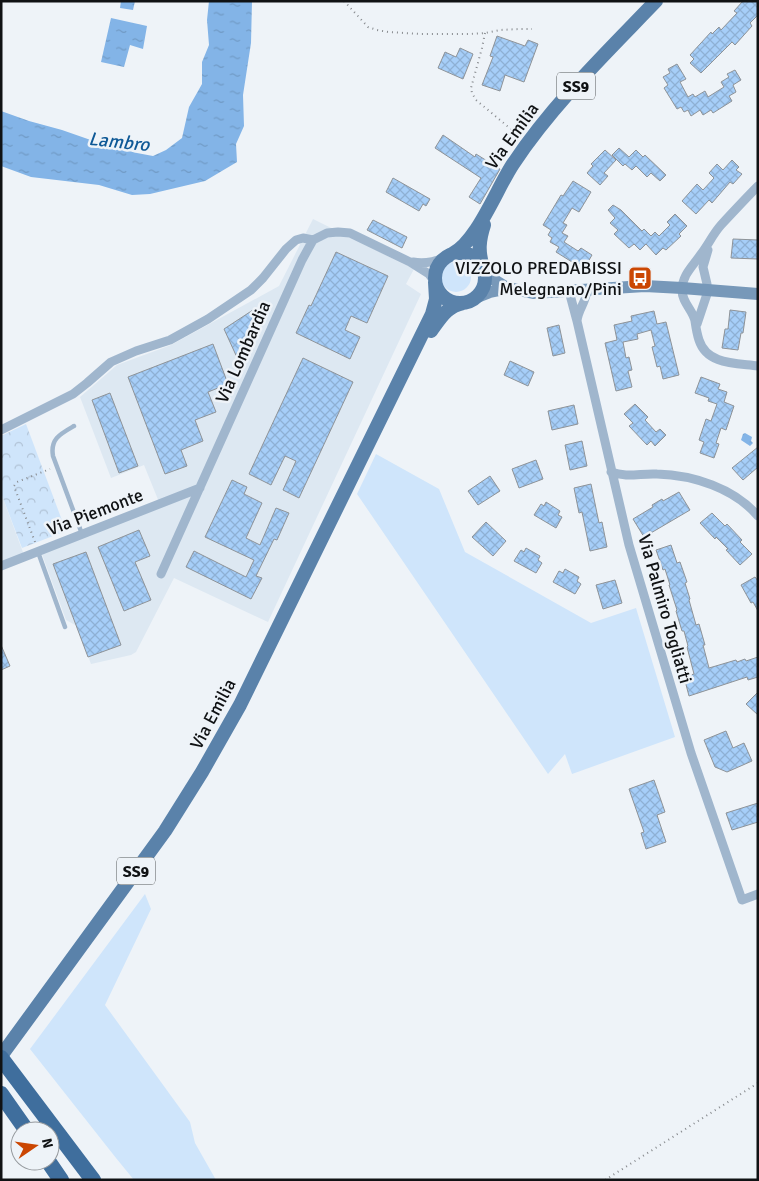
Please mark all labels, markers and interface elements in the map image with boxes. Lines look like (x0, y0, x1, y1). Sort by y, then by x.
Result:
road number: SS9 (557, 72, 595, 100)
street label: Via Emilia (480, 98, 544, 174)
water label: Lambro (87, 127, 152, 157)
place label: VIZZOLO PREDABISSI Melegnano/Pini (455, 257, 622, 300)
bus stop icon: VIZZOLO PREDABISSI Melegnano/Pini (627, 265, 653, 291)
street label: Via Lombardia (211, 298, 275, 406)
street label: Via Piemonte (44, 484, 146, 540)
street label: Via Palmiro Togliatti (633, 532, 697, 686)
street label: Via Emilia (185, 675, 241, 753)
road number: SS9 (117, 858, 155, 884)
north arrow (10, 1121, 60, 1171)
text: N (38, 1137, 57, 1150)

